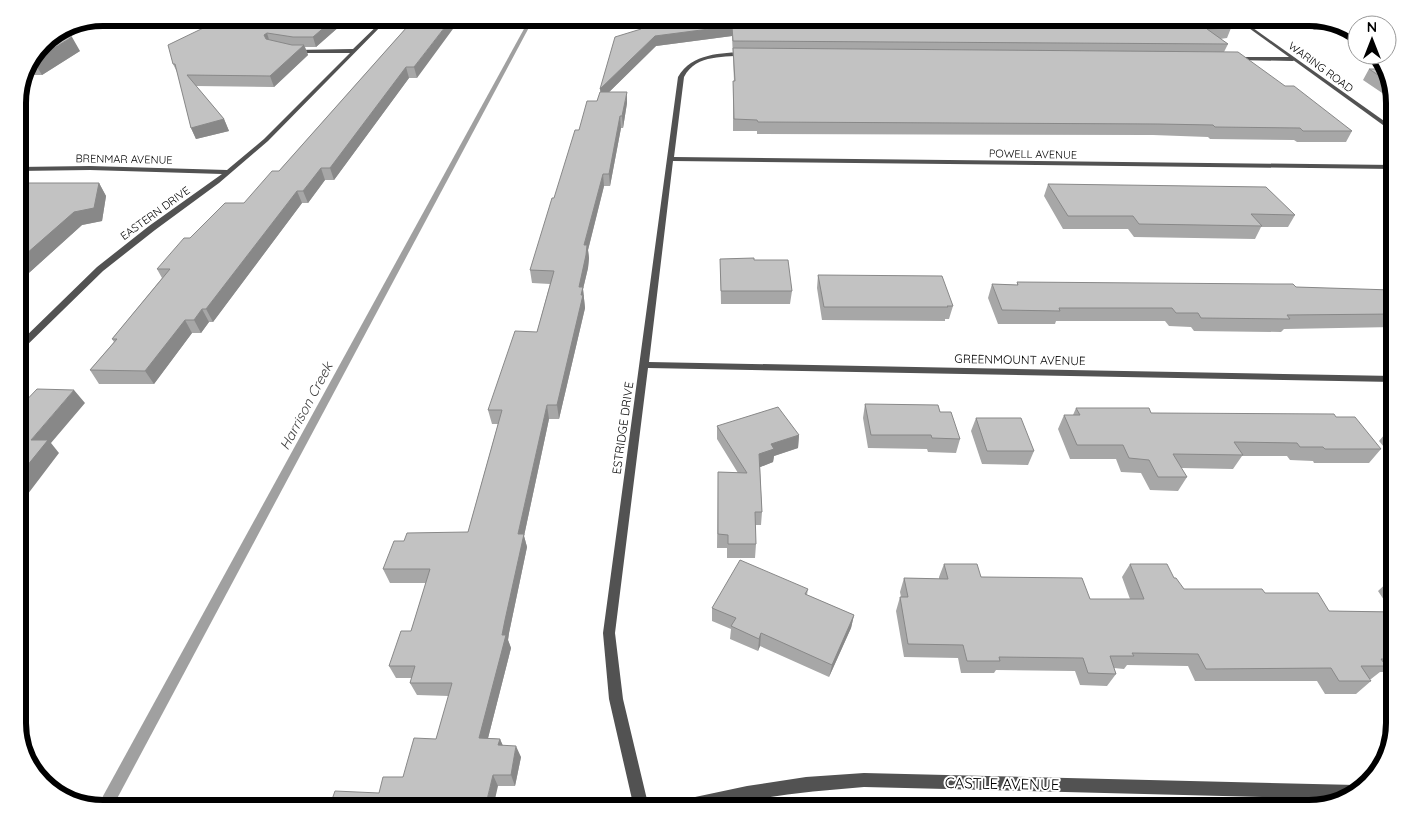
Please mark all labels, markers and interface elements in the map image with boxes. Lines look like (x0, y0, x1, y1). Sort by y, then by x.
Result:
north arrow (1347, 15, 1397, 65)
text: N (1367, 18, 1377, 36)
street label: WARING ROAD (1286, 39, 1356, 95)
street label: POWELL AVENUE (989, 146, 1077, 162)
street label: BRENMAR AVENUE (75, 151, 173, 167)
street label: EASTERN DRIVE (118, 183, 192, 243)
street label: GREENMOUNT AVENUE (954, 351, 1086, 368)
water label: Harrison Creek (275, 358, 337, 453)
street label: ESTRIDGE DRIVE (609, 380, 636, 475)
street label: CASTLE AVENUE (945, 773, 1059, 794)

